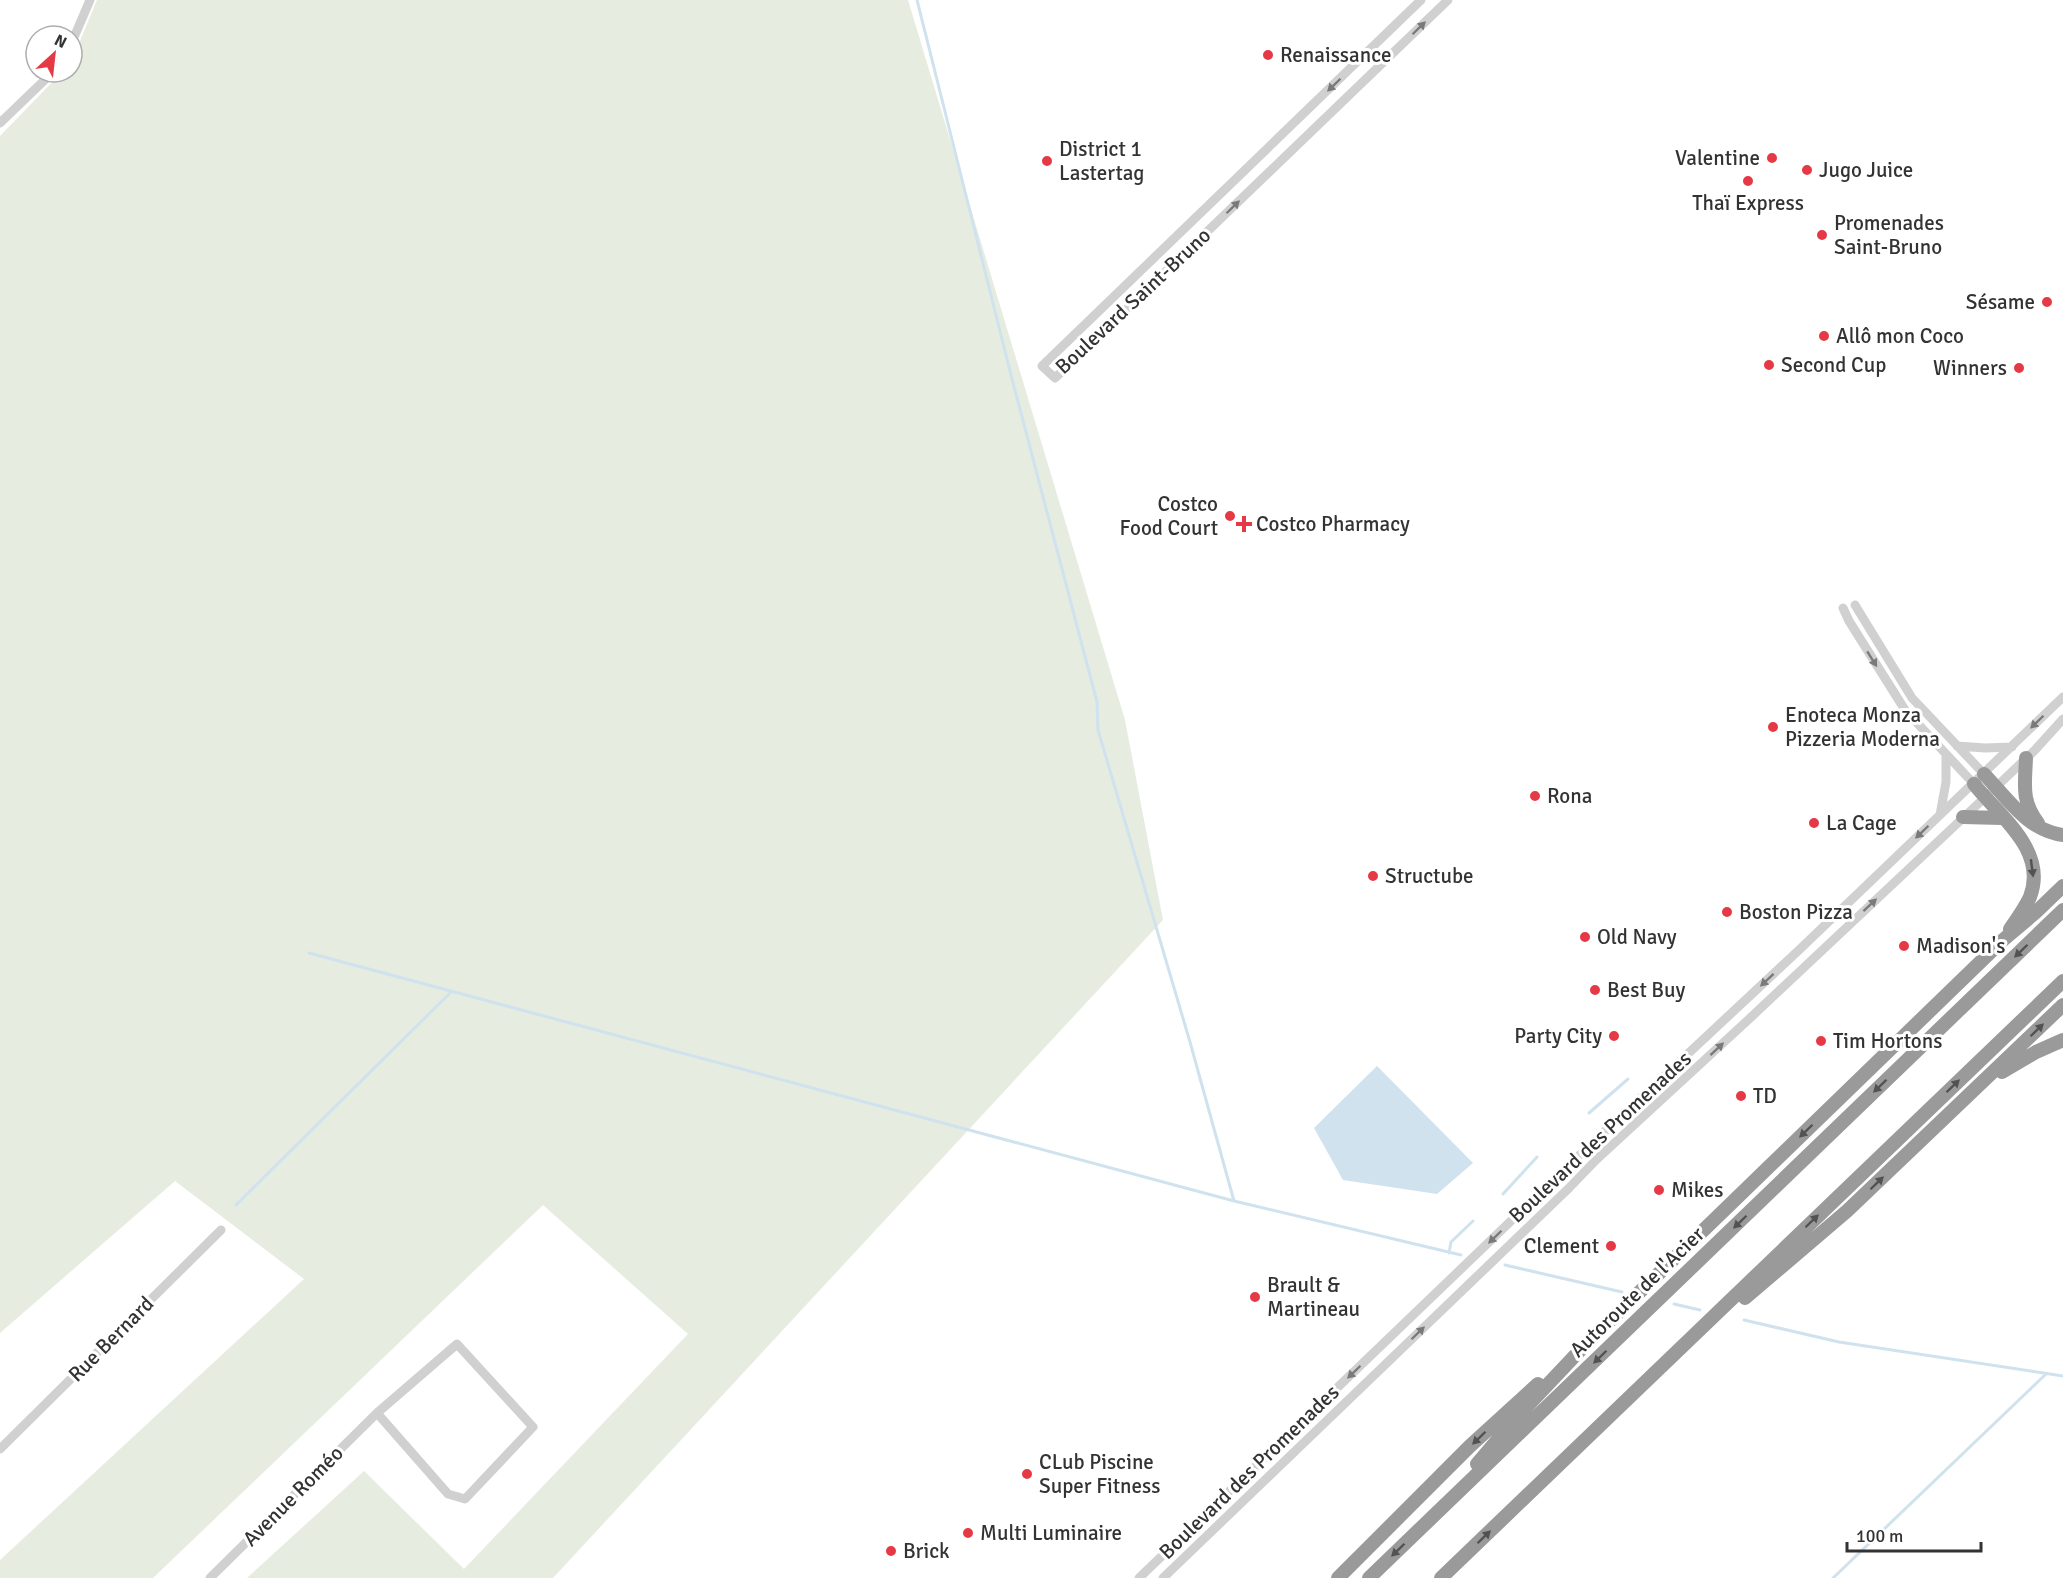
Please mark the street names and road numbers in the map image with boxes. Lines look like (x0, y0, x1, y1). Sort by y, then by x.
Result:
street label: Boulevard Saint-Bruno (1050, 222, 1216, 380)
street label: Boulevard des Promenades (1503, 1046, 1697, 1228)
street label: Autoroute de l'Acier (1564, 1221, 1710, 1363)
street label: Rue Bernard (63, 1291, 159, 1387)
street label: Boulevard des Promenades (1154, 1379, 1344, 1565)
street label: Avenue Roméo (237, 1440, 349, 1552)

